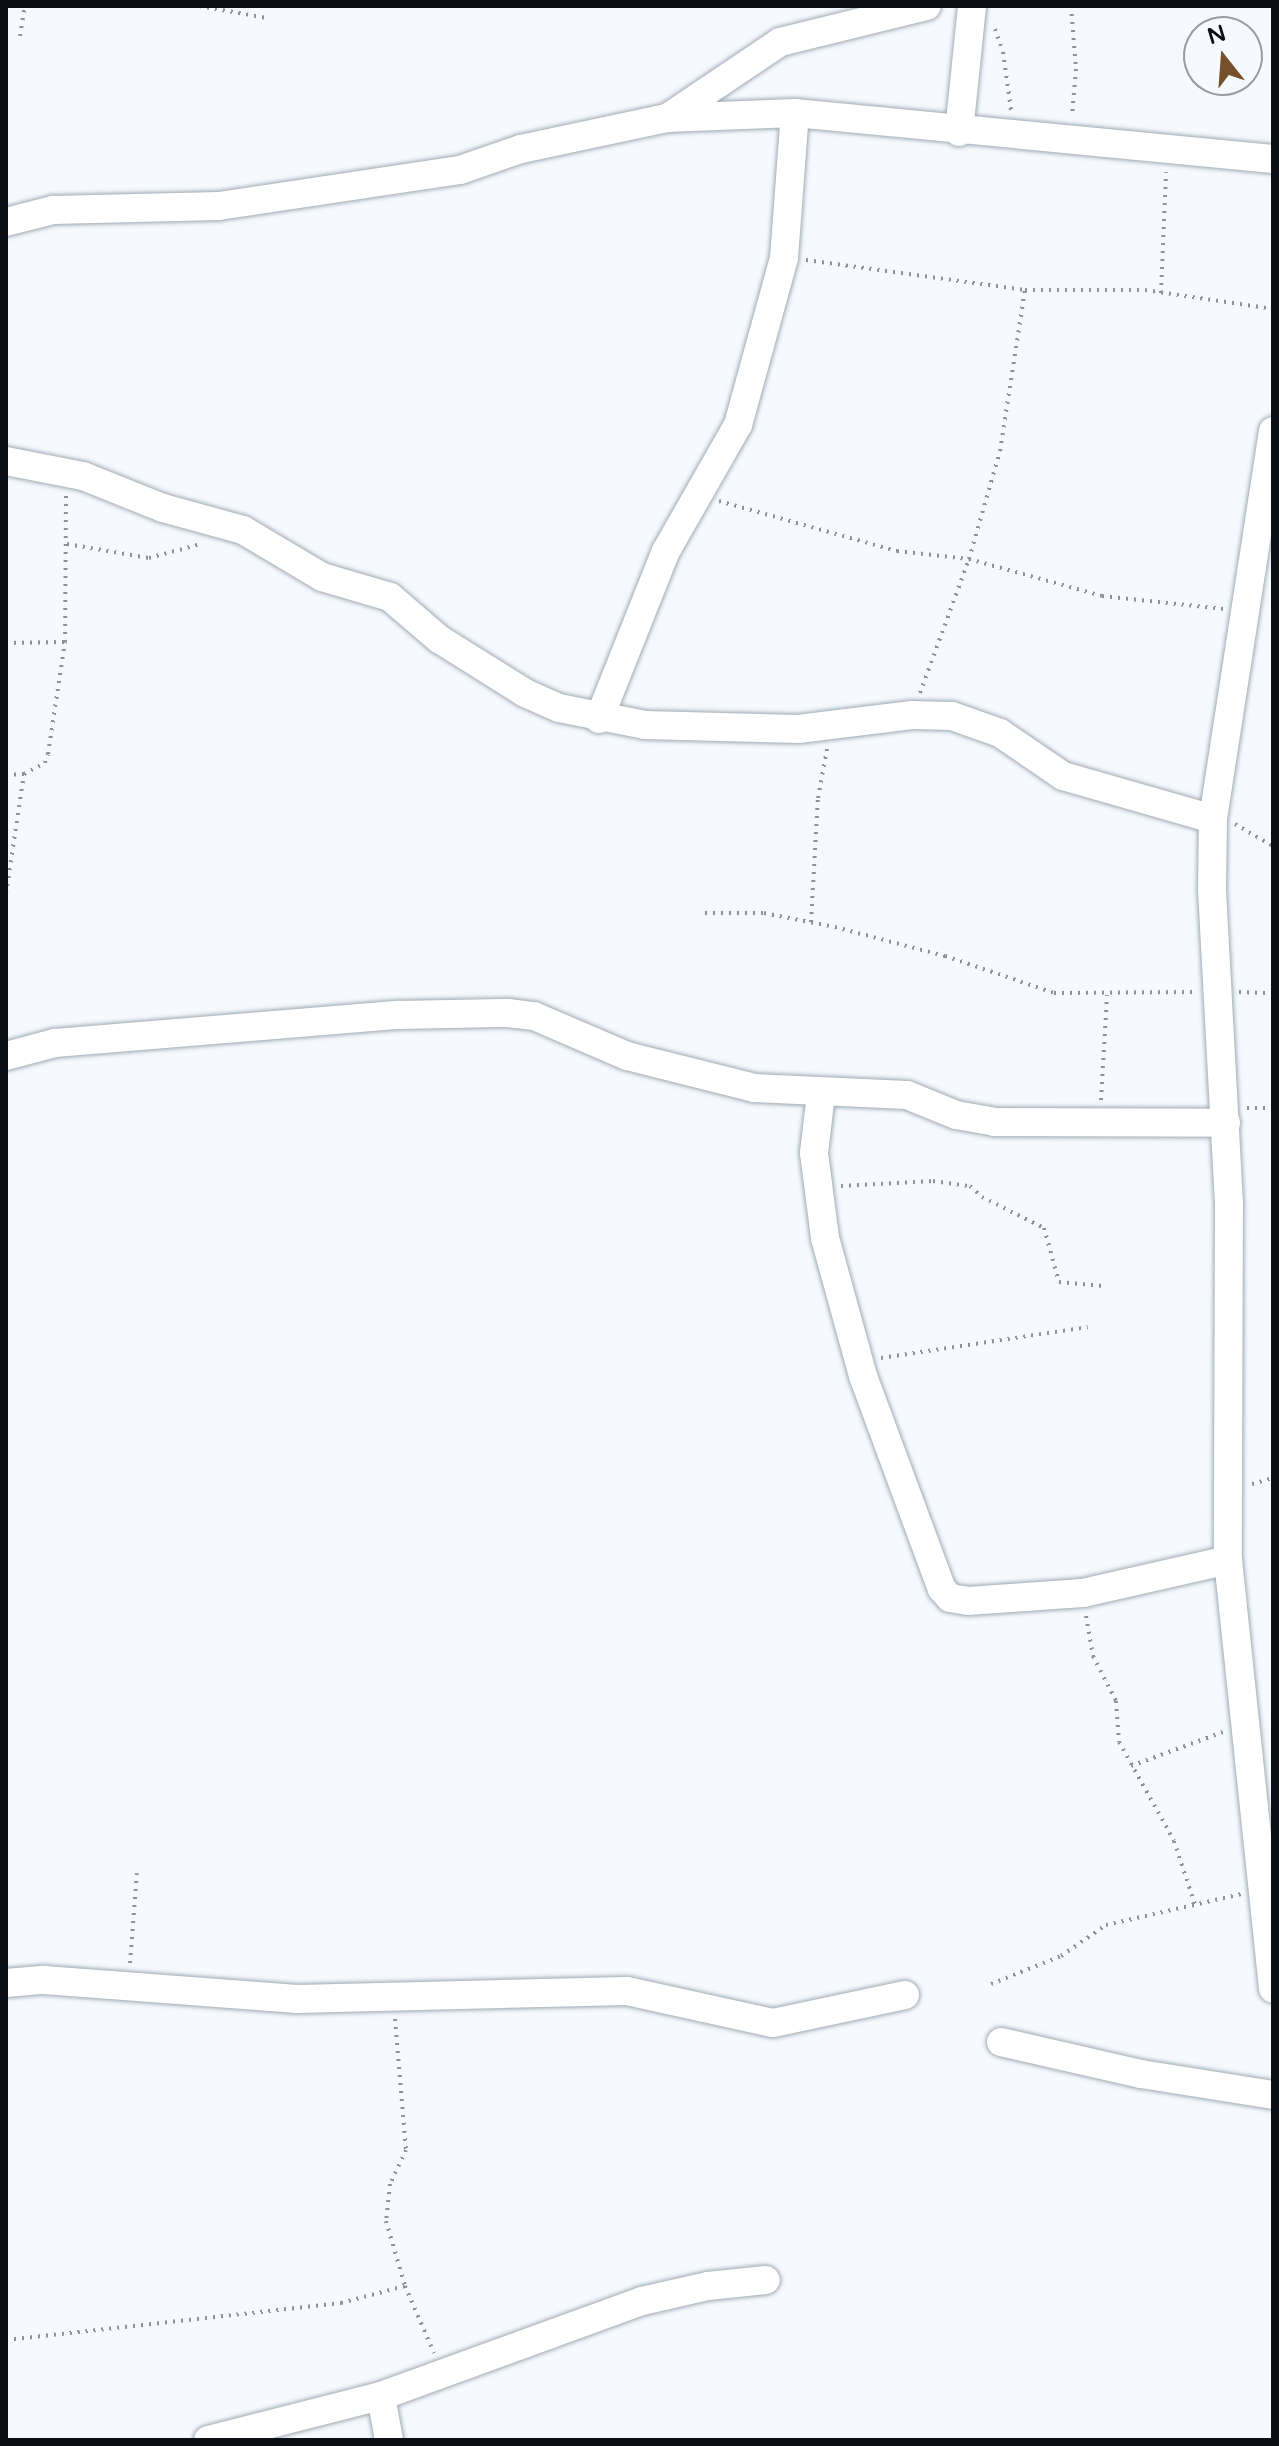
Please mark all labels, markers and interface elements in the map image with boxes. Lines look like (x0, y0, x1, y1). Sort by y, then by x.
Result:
north arrow (1183, 16, 1263, 96)
text: N (1204, 20, 1229, 50)

